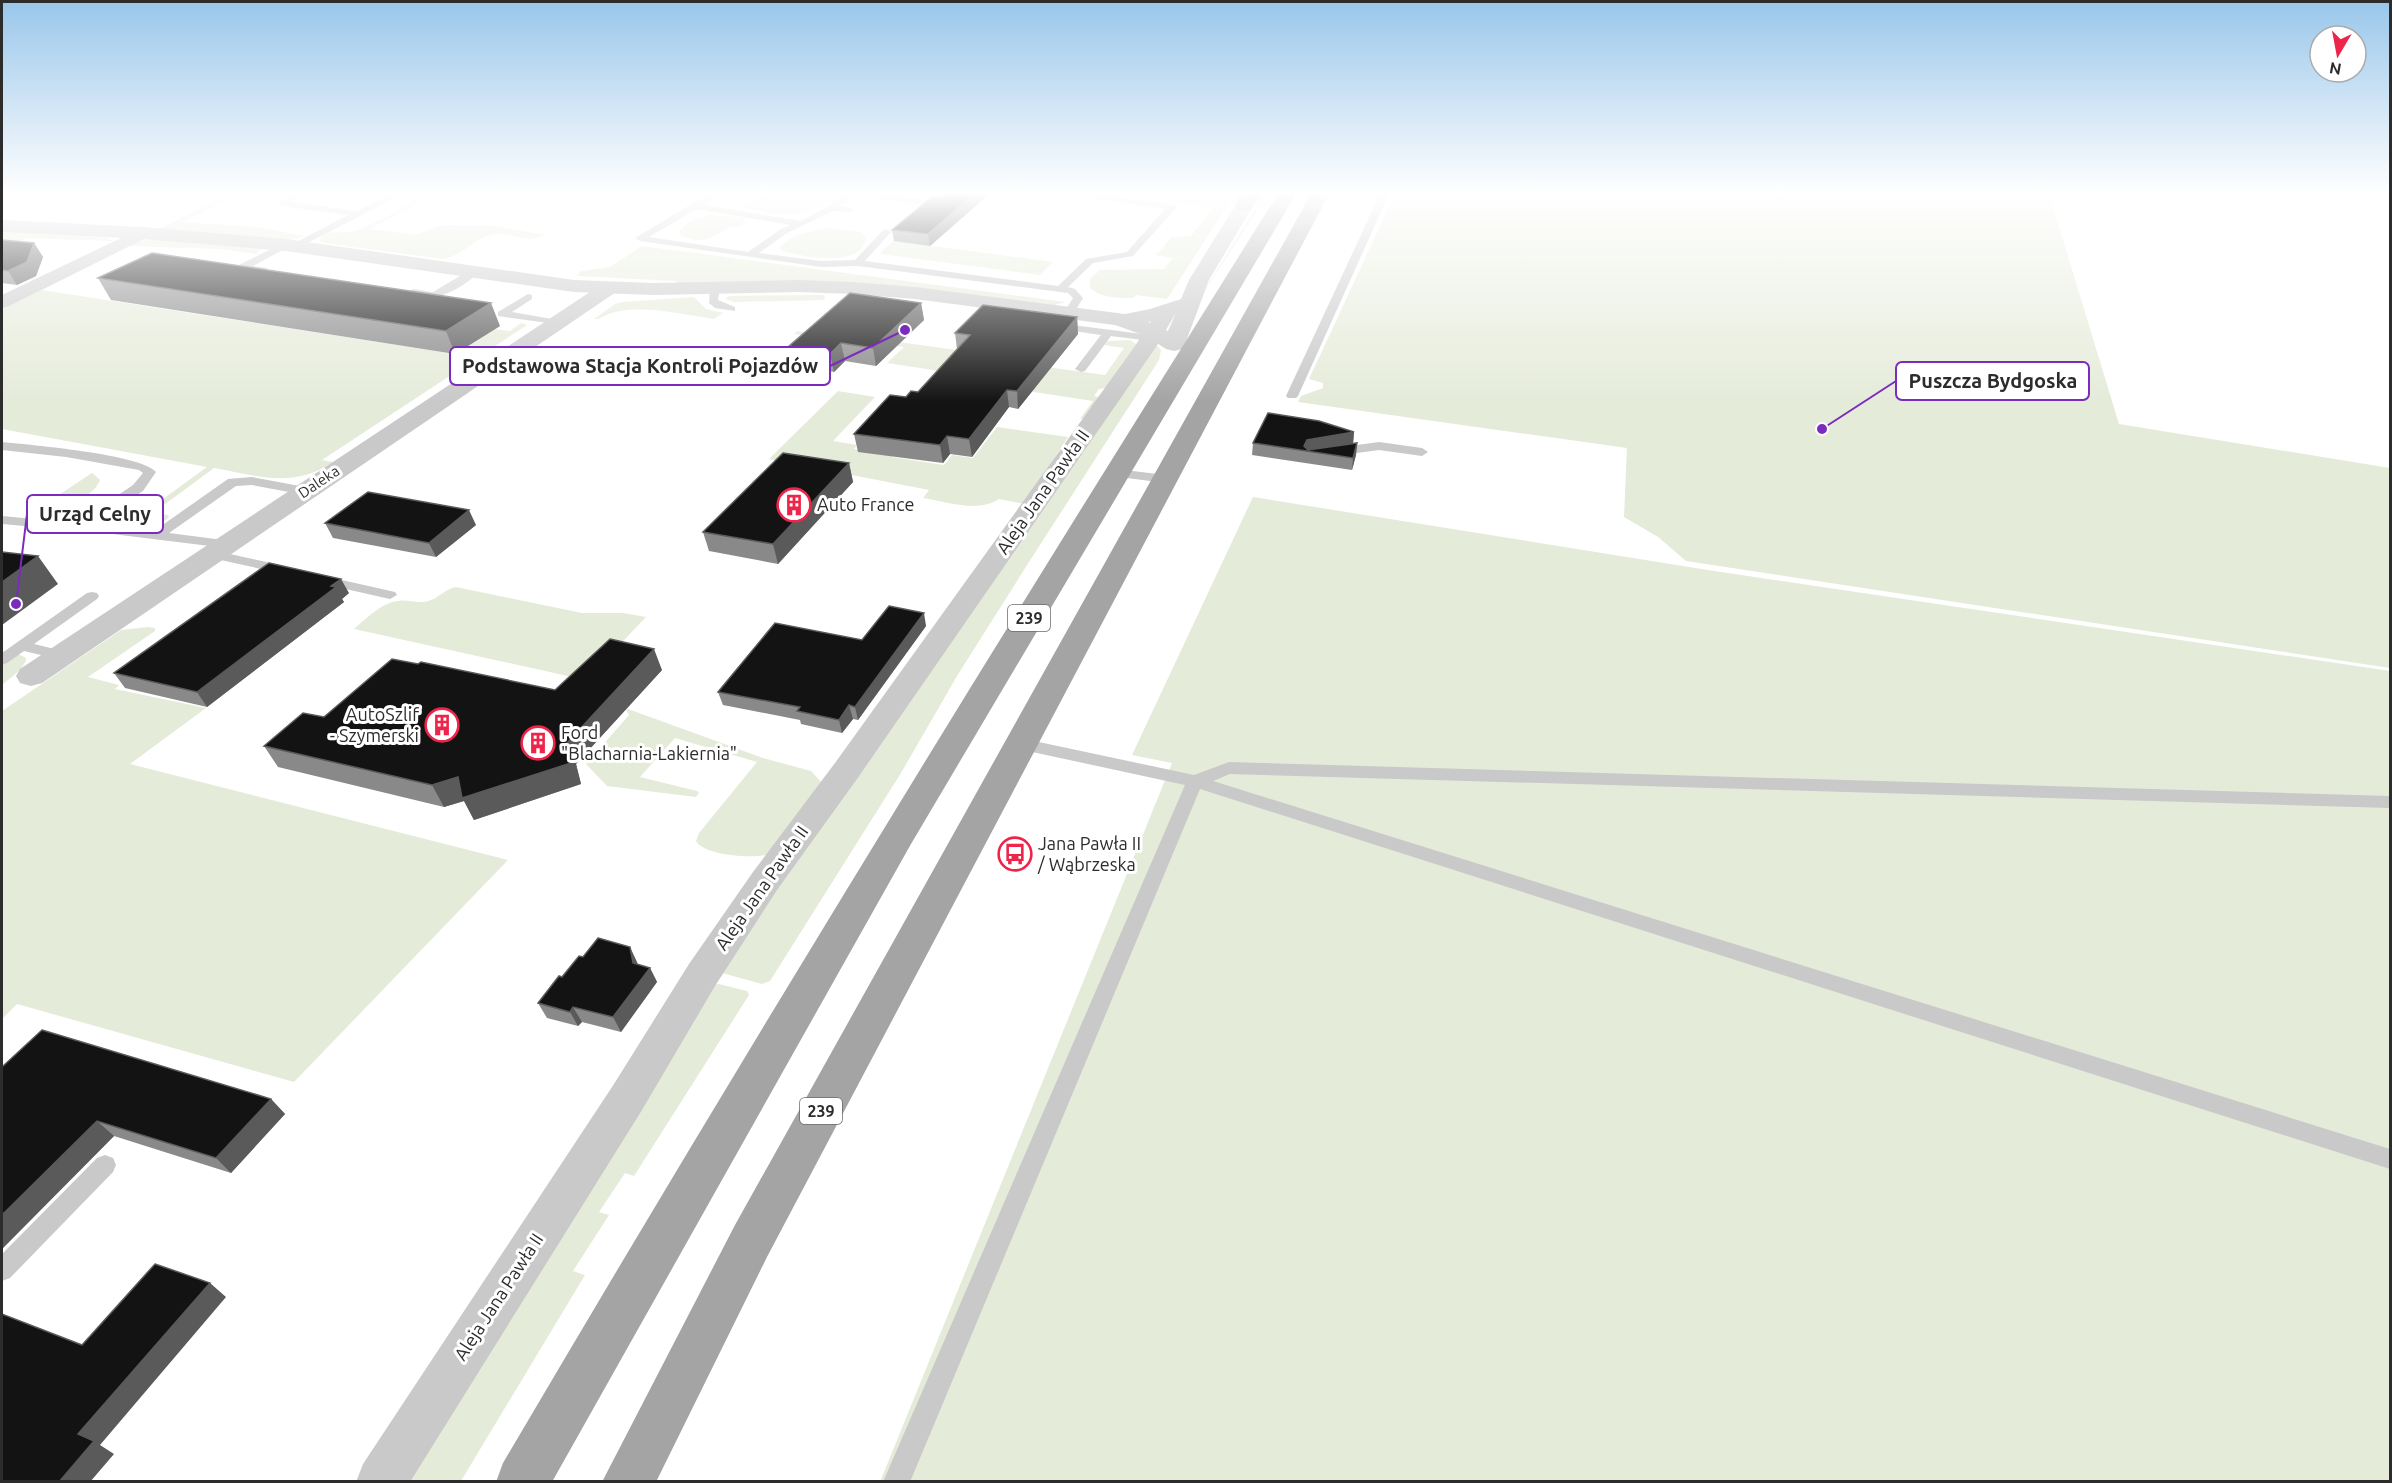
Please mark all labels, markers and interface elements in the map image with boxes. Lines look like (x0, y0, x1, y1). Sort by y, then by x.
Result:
north arrow (2308, 24, 2368, 84)
text: N (2328, 59, 2343, 79)
callout: Podstawowa Stacja Kontroli Pojazdów (450, 347, 830, 385)
text: Podstawowa Stacja Kontroli Pojazdów (462, 354, 818, 377)
callout: Puszcza Bydgoska (1896, 362, 2089, 400)
text: Puszcza Bydgoska (1909, 369, 2077, 392)
street label: Aleja Jana Pawła II (992, 425, 1093, 557)
street label: Daleka (295, 462, 342, 501)
building icon: Auto France (776, 487, 812, 523)
place label: Auto France (817, 494, 914, 514)
callout: Urząd Celny (27, 495, 163, 533)
text: Urząd Celny (39, 502, 151, 525)
road number: 239 (1008, 605, 1050, 631)
place label: AutoSzlif - Szymerski (330, 704, 419, 745)
building icon: AutoSzlif - Szymerski (424, 707, 460, 743)
place label: Ford "Blacharnia-Lakiernia" (561, 722, 737, 763)
building icon: Ford "Blacharnia-Lakiernia" (520, 725, 556, 761)
street label: Aleja Jana Pawła II (711, 821, 812, 953)
place label: Jana Pawła II / Wąbrzeska (1037, 833, 1141, 874)
bus stop icon: Jana Pawła II / Wąbrzeska (997, 836, 1033, 872)
road number: 239 (800, 1098, 842, 1124)
street label: Aleja Jana Pawła II (450, 1229, 547, 1364)

